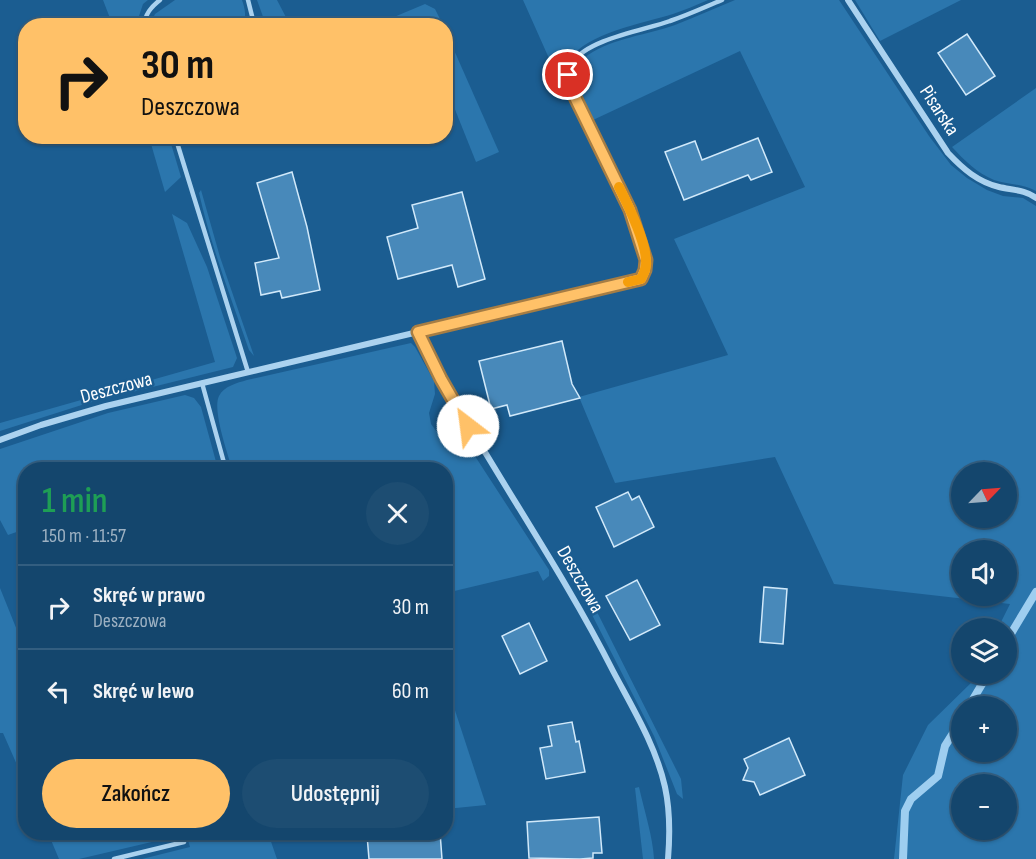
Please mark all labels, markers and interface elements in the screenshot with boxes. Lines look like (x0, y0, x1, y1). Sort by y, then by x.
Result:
text: 30 m (141, 40, 214, 91)
icon: right (42, 42, 120, 120)
pin (542, 49, 593, 100)
icon: arrive (551, 58, 584, 91)
street label: Pisarska (914, 81, 964, 140)
text: Deszczowa (141, 91, 240, 123)
street label: Deszczowa (78, 367, 155, 409)
position arrow (436, 394, 500, 458)
north arrow (951, 462, 1017, 528)
map controls (951, 462, 1017, 840)
text: 1 min (42, 480, 107, 523)
button: close (366, 482, 429, 545)
text: 150 m · 11:57 (42, 524, 126, 548)
button: sound (951, 540, 1017, 606)
street label: Deszczowa (551, 542, 609, 617)
text: Skręć w prawo (93, 582, 205, 609)
icon: right (42, 591, 75, 624)
text: 30 m (392, 594, 429, 621)
text: Deszczowa (93, 609, 166, 633)
button: layers (951, 618, 1017, 684)
icon: left (42, 675, 75, 708)
text: Skręć w lewo (93, 678, 194, 705)
text: 60 m (392, 678, 429, 705)
button: + (951, 696, 1017, 762)
button: Zakończ (42, 759, 230, 828)
button: Udostępnij (242, 759, 429, 828)
button: − (951, 774, 1017, 840)

